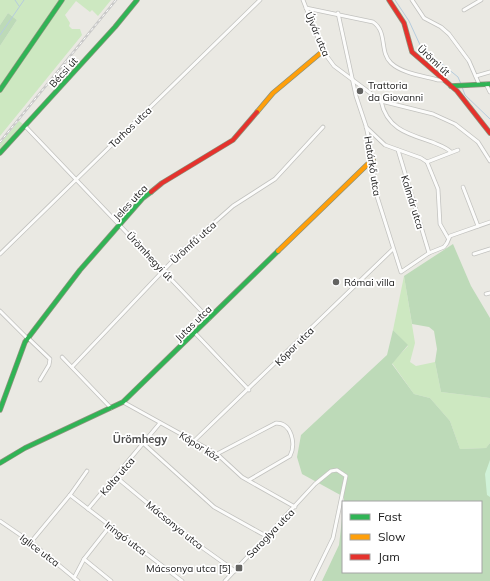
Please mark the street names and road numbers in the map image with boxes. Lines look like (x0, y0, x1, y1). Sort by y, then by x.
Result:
street label: Újvár utca (302, 10, 333, 59)
street label: Ürömi út (415, 42, 453, 79)
street label: Bécsi út (46, 54, 81, 90)
street label: Tarhos utca (106, 104, 154, 151)
street label: Határkő utca (361, 135, 384, 197)
street label: Kalmár utca (398, 174, 427, 231)
street label: Jeles utca (111, 182, 150, 223)
street label: Ürömfű utca (168, 218, 219, 266)
street label: Ürömhegyi út (124, 229, 176, 284)
street label: Jutas utca (172, 303, 215, 344)
street label: Kőpor utca (272, 324, 317, 369)
street label: Kőpor köz (177, 429, 223, 464)
street label: Kolta utca (97, 454, 138, 498)
street label: Mácsonya utca (143, 498, 206, 552)
street label: Saroglya utca (243, 506, 297, 561)
street label: Iringó utca (102, 518, 149, 558)
street label: Iglice utca (17, 531, 62, 570)

